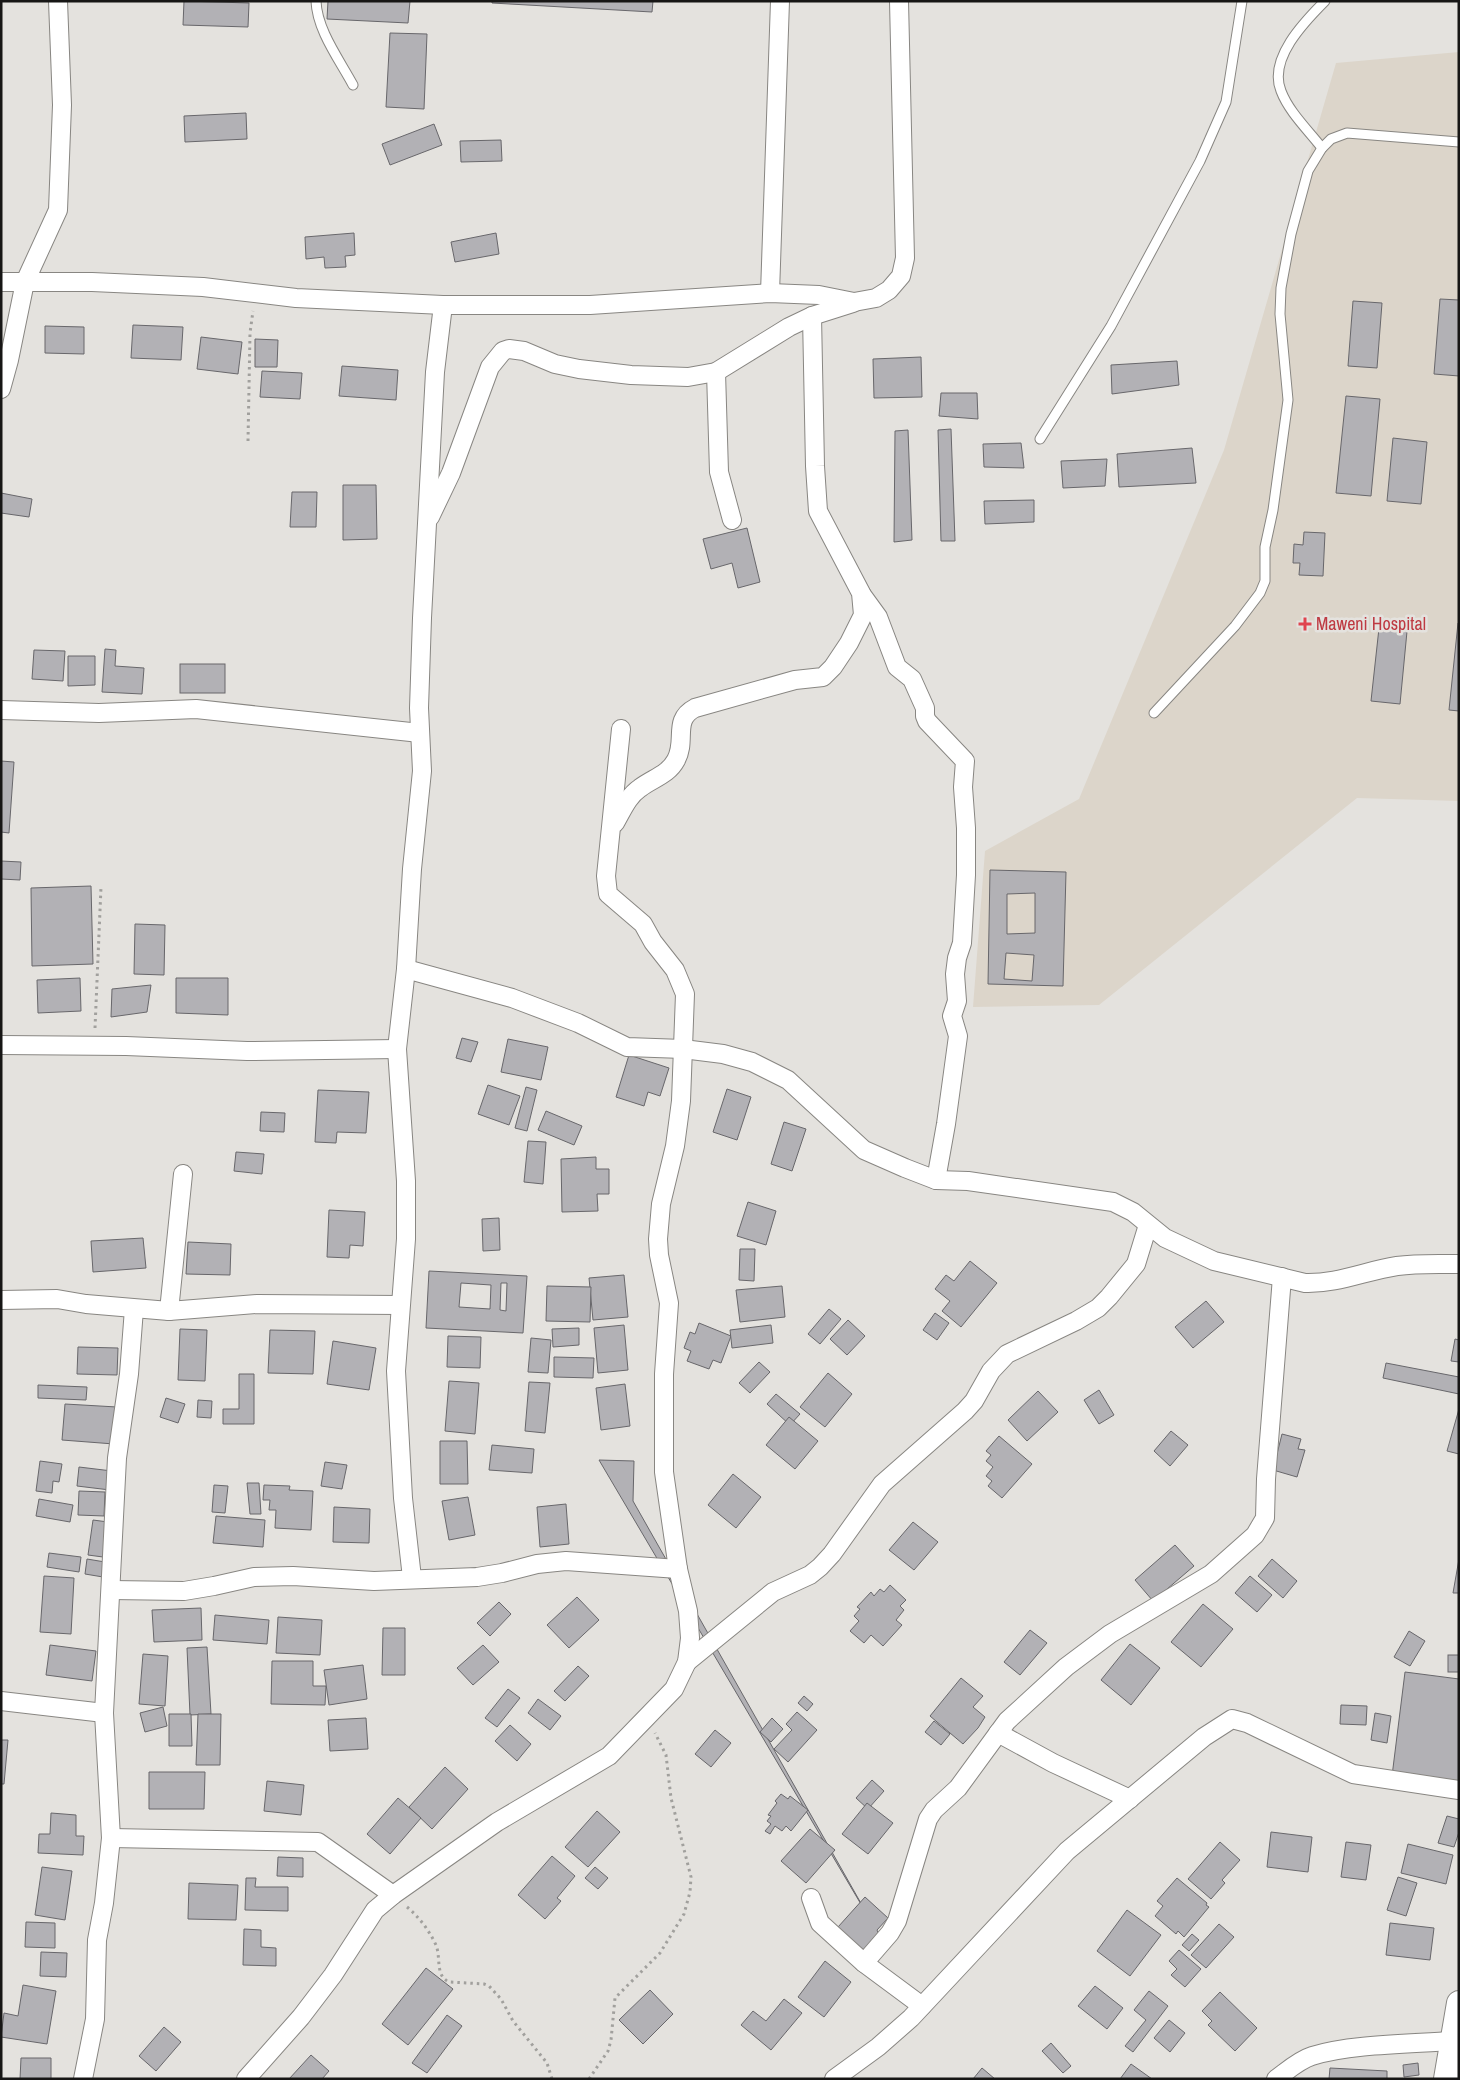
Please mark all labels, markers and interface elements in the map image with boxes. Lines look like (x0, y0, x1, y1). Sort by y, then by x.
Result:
place label: Maweni Hospital (1316, 611, 1426, 636)
marker: Maweni Hospital (1298, 617, 1312, 631)

